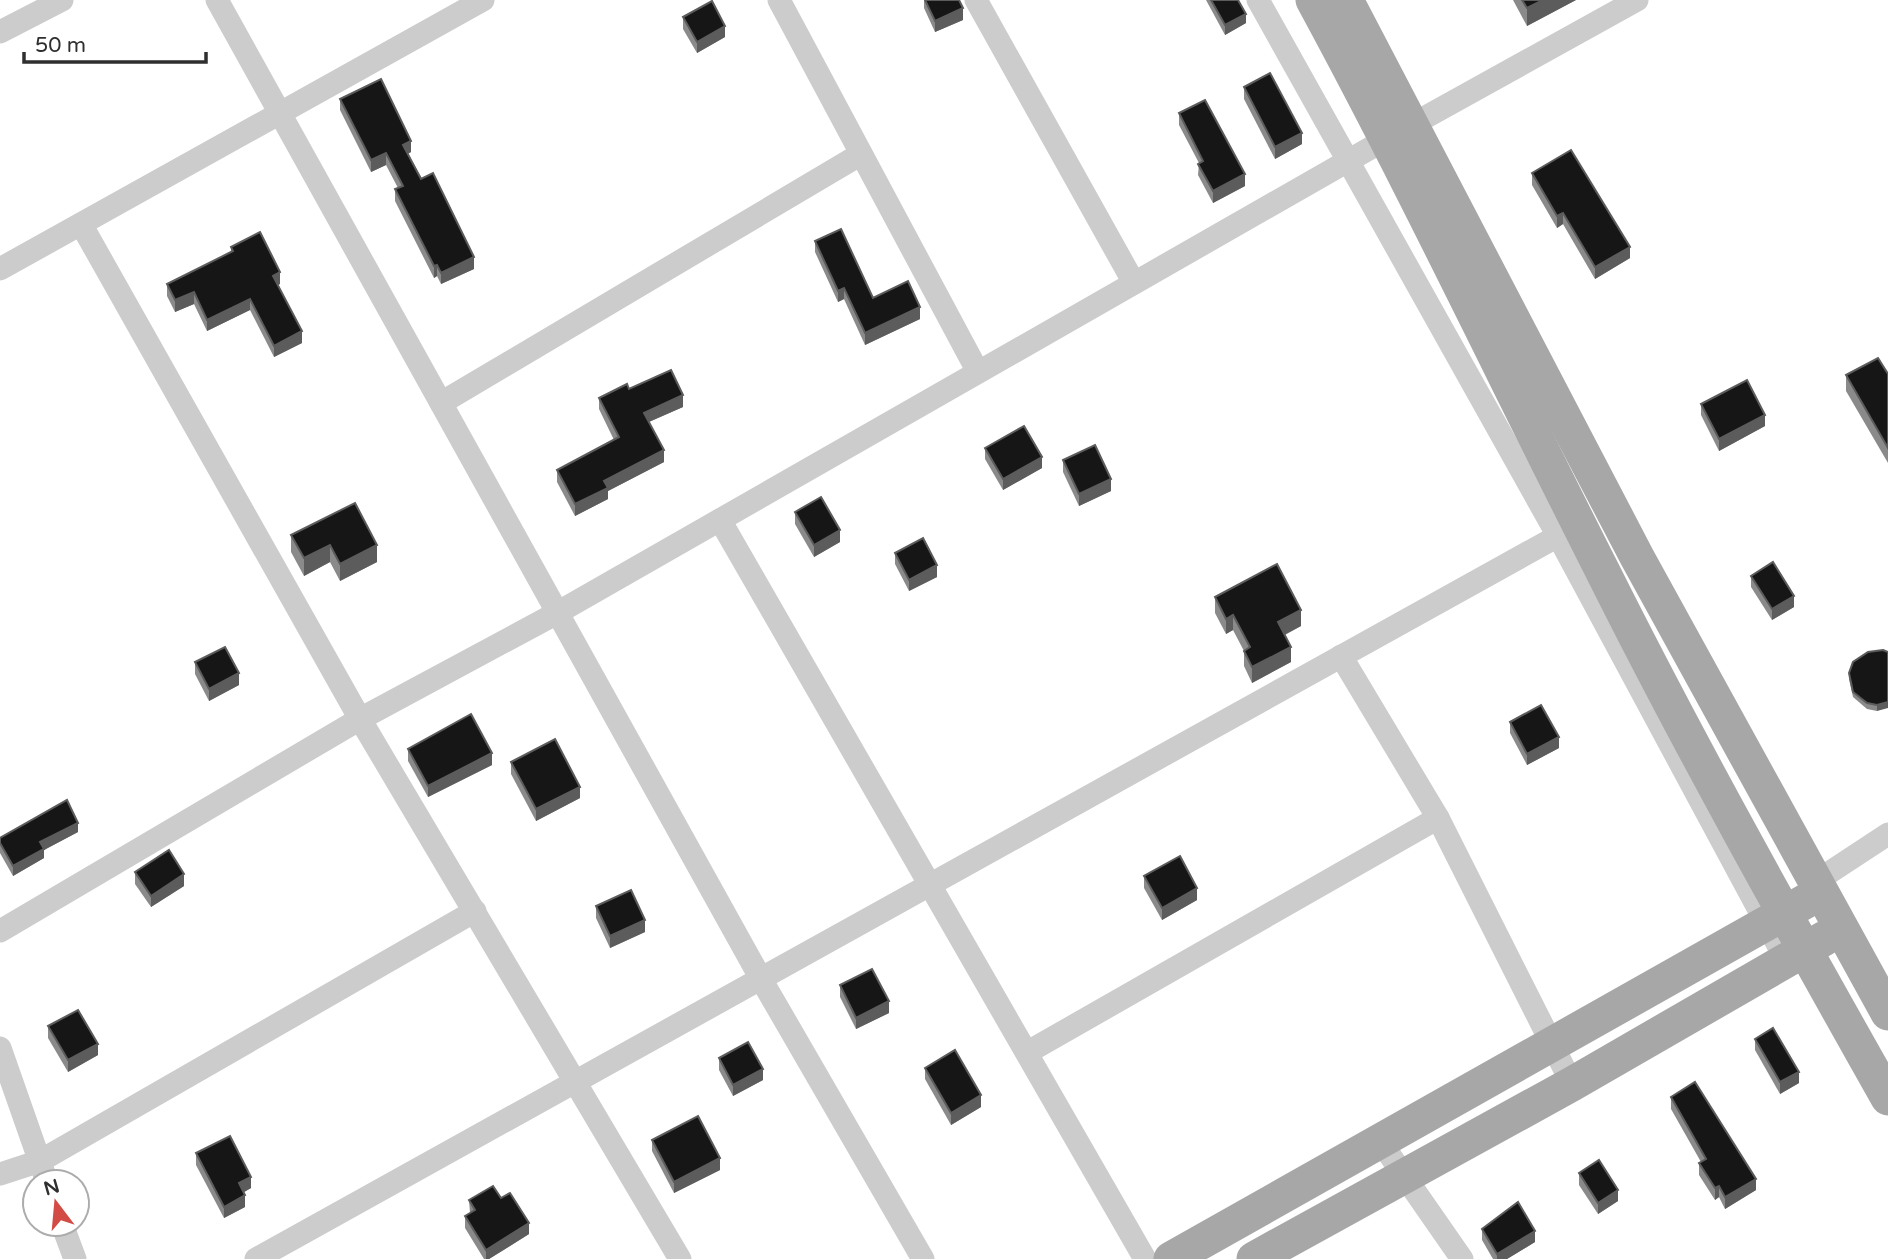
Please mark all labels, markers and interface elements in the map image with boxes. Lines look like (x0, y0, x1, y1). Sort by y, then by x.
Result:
scale bar (24, 21, 206, 65)
text: 50 m (35, 33, 86, 58)
north arrow (21, 1168, 91, 1238)
text: N (41, 1175, 62, 1200)

